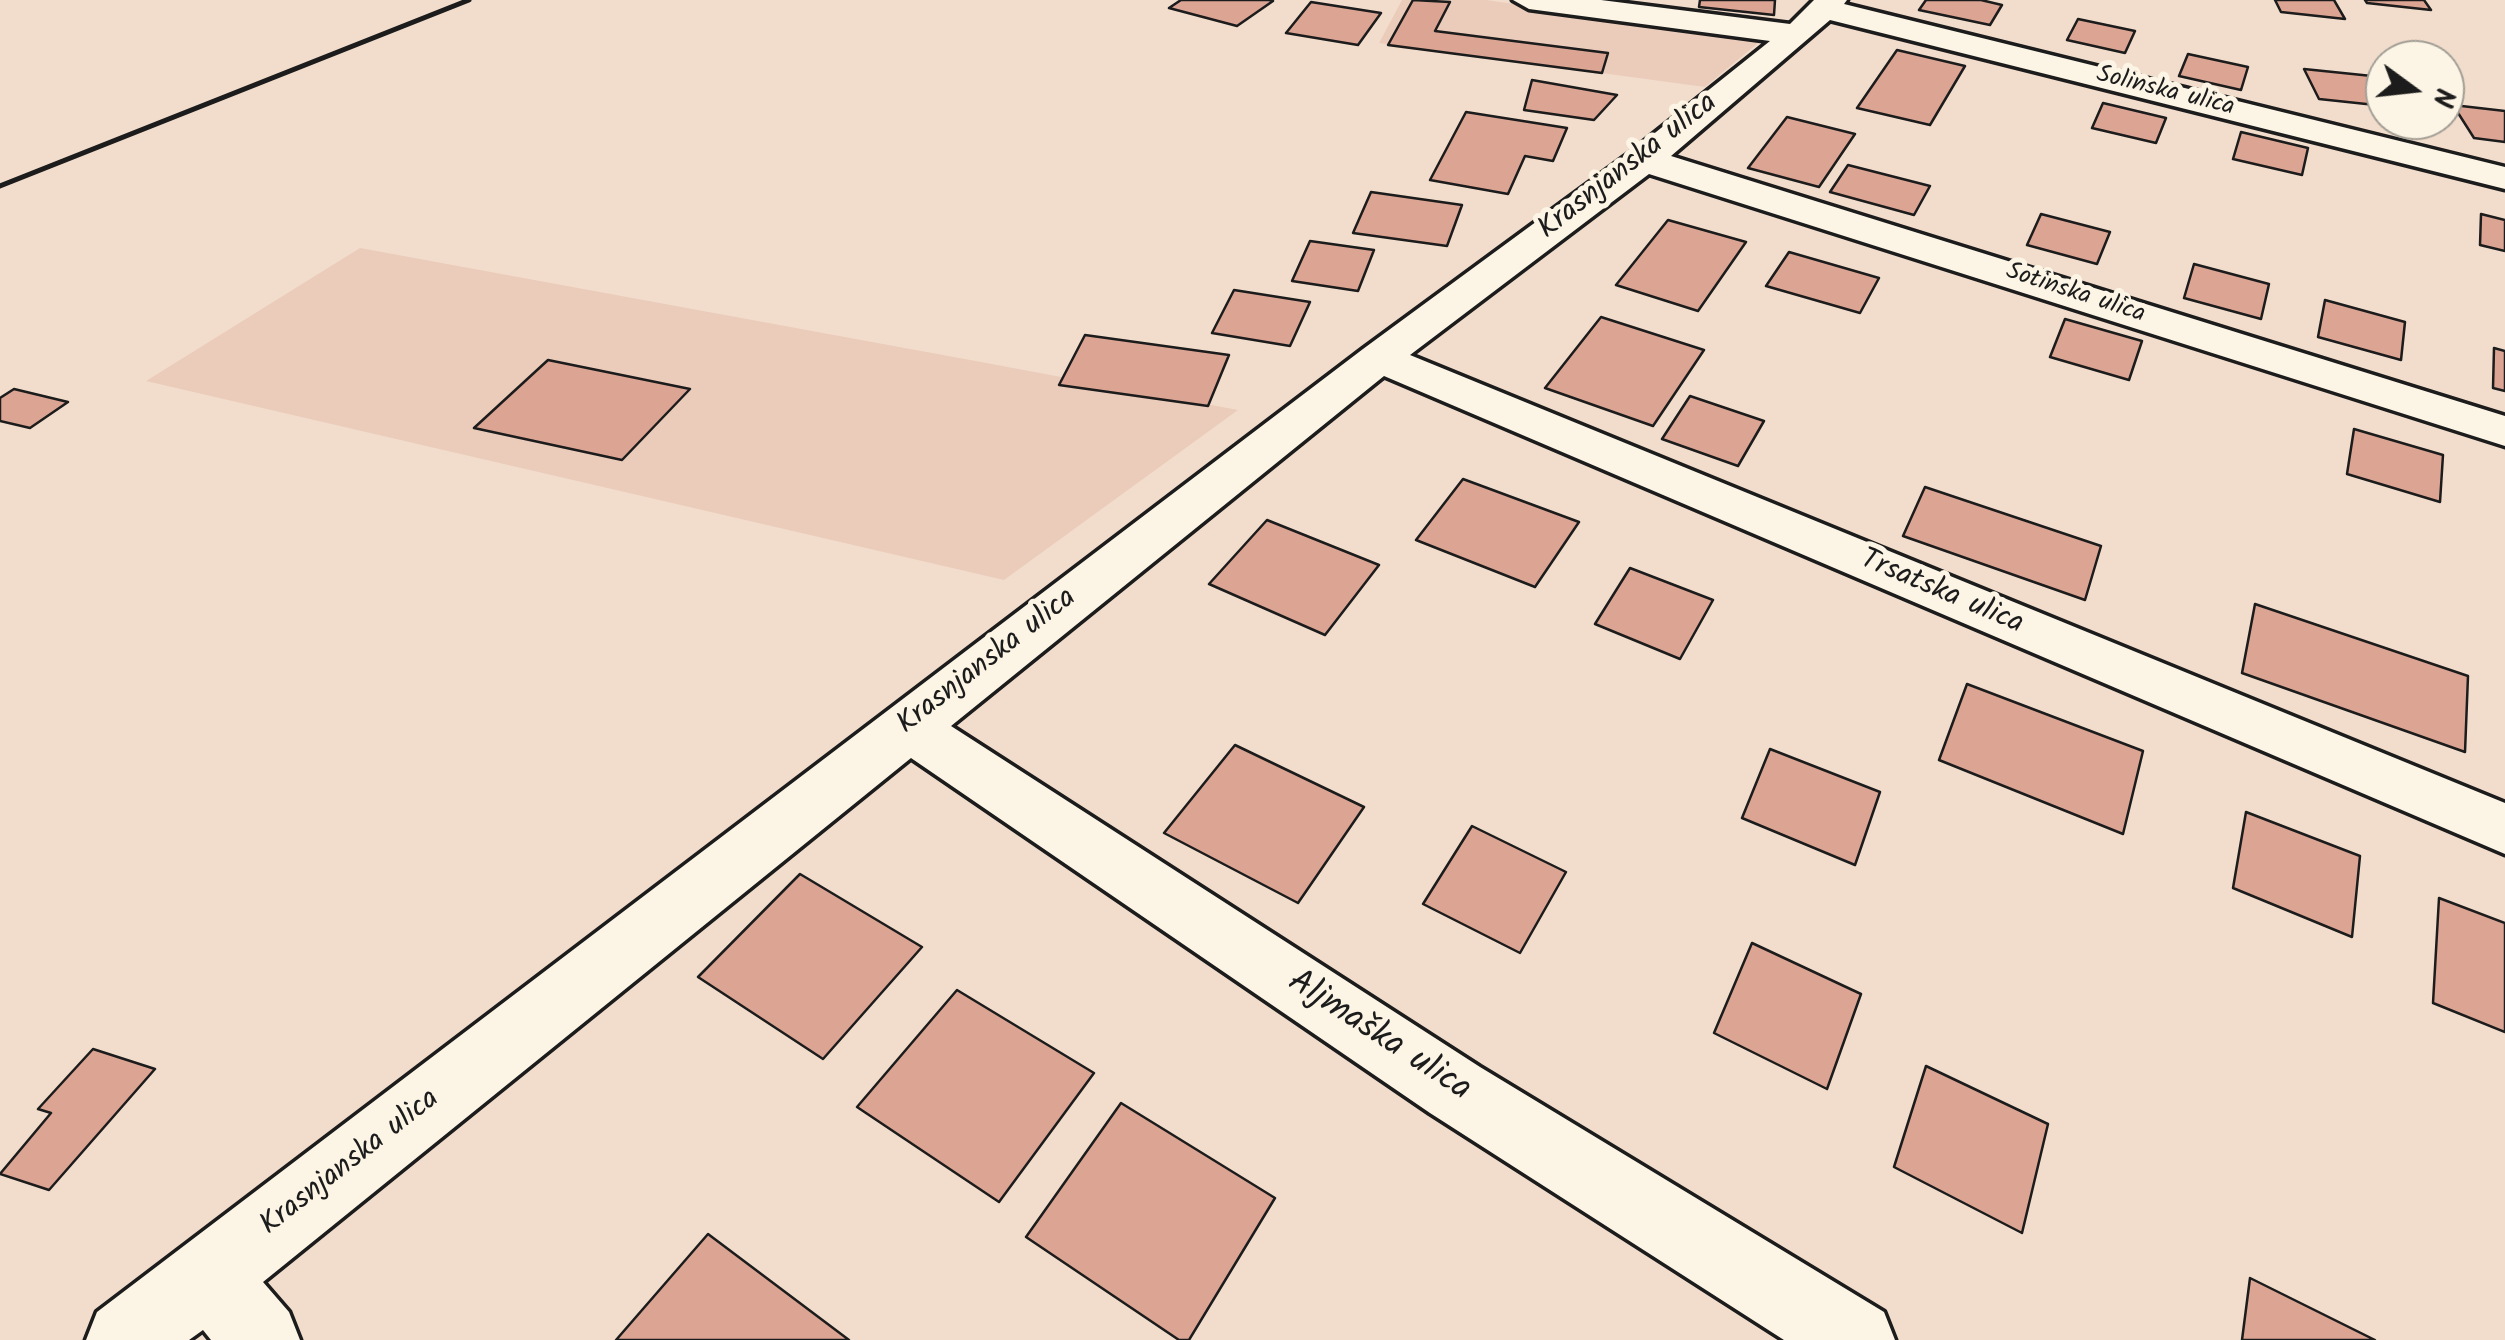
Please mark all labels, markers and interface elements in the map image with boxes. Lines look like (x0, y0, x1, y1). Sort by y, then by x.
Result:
north arrow (2365, 40, 2465, 140)
street label: Solinska ulica (2093, 61, 2237, 125)
text: N (2419, 83, 2467, 112)
street label: Krasnjanska ulica (1532, 87, 1726, 249)
street label: Sotinska ulica (2002, 258, 2148, 332)
street label: Trsatska ulica (1854, 543, 2028, 645)
street label: Krasnjanska ulica (891, 582, 1085, 744)
street label: Aljmaška ulica (1278, 963, 1478, 1113)
street label: Krasnjanska ulica (254, 1083, 448, 1245)

